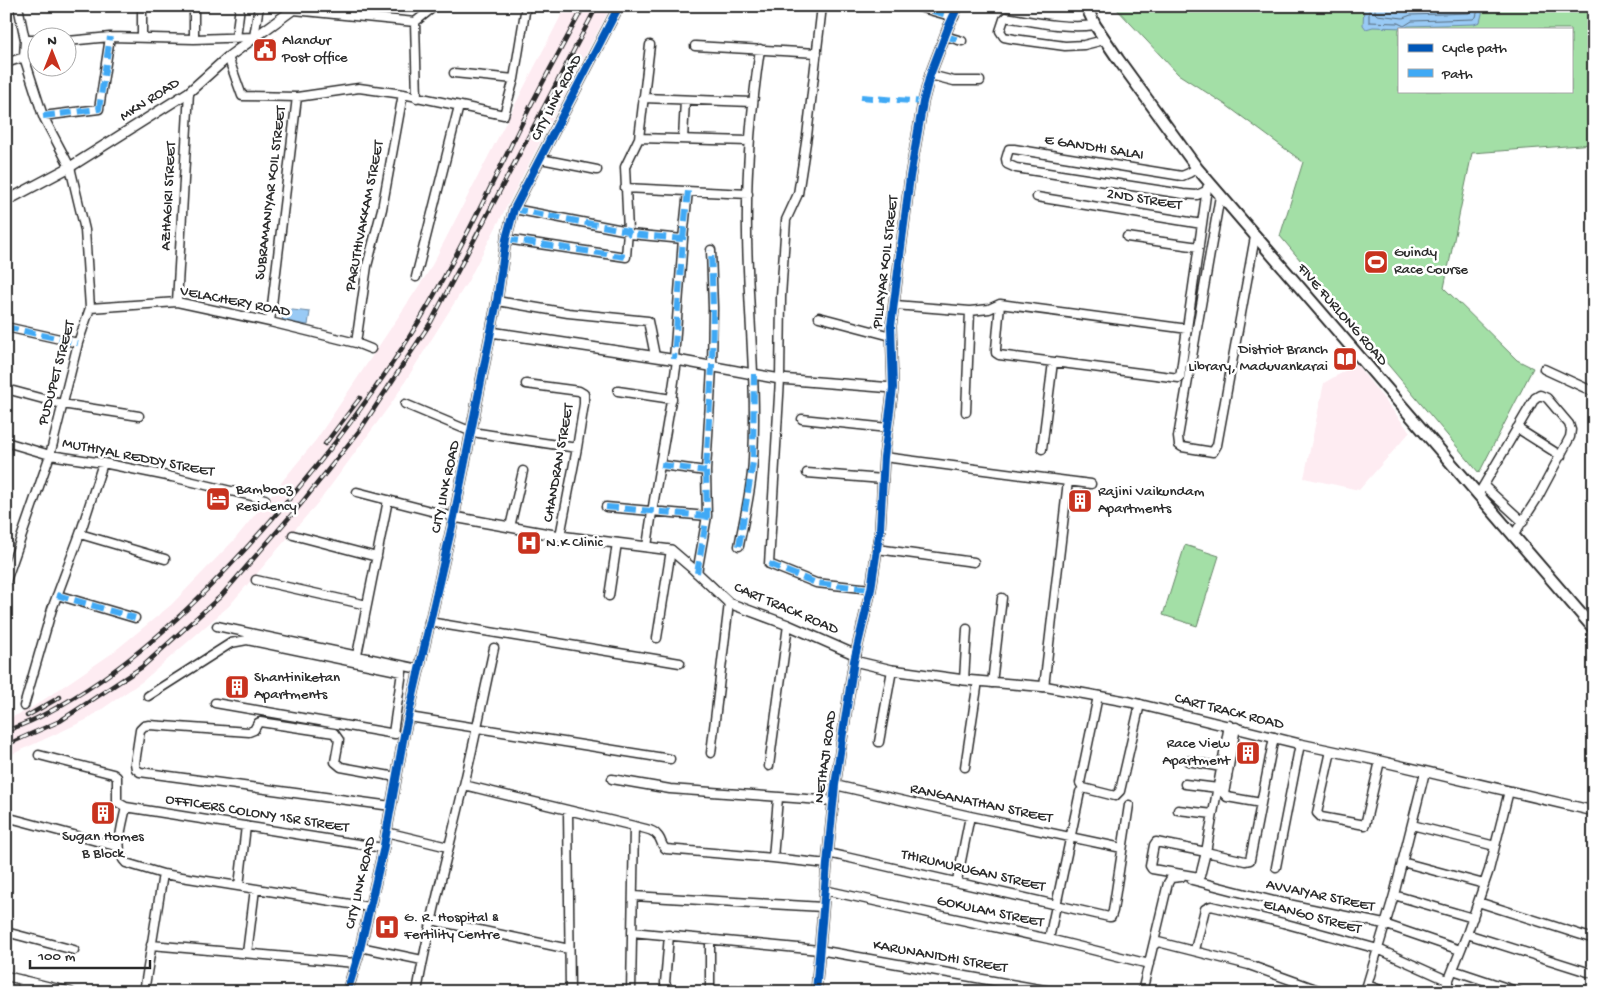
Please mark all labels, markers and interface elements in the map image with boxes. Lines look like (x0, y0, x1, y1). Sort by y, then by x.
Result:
north arrow (28, 28, 78, 78)
legend (1398, 28, 1572, 92)
place label: Alandur Post Office (281, 32, 348, 67)
text: N (47, 33, 57, 50)
public building icon: Alandur Post Office (252, 37, 278, 63)
text: Cycle path (1442, 40, 1507, 58)
street label: CITY LINK ROAD (528, 52, 587, 144)
text: Path (1441, 66, 1473, 84)
street label: MKN ROAD (117, 74, 183, 126)
street label: SUBRAMANIYAR KOIL STREET (251, 104, 291, 281)
street label: E GANDHI SALAI (1043, 131, 1145, 165)
street label: PARUTHIVAKKAM STREET (341, 138, 389, 294)
street label: AZHAGIRI STREET (157, 140, 181, 251)
street label: 2ND STREET (1105, 185, 1184, 215)
street label: PILLAYAR KOIL STREET (869, 193, 903, 331)
place label: Guindy Race Course (1394, 244, 1468, 279)
sports icon: Guindy Race Course (1363, 249, 1389, 275)
street label: FIVE FURLONG ROAD (1292, 259, 1391, 370)
street label: VELACHERY ROAD (177, 282, 292, 322)
street label: PUDUPET STREET (34, 318, 80, 428)
place label: District Branch Library, Maduvankarai (1188, 341, 1328, 376)
library icon: District Branch Library, Maduvankarai (1332, 346, 1358, 372)
street label: CHANDRAN STREET (540, 401, 579, 524)
street label: MUTHIYAL REDDY STREET (61, 434, 217, 482)
street label: CITY LINK ROAD (427, 439, 465, 535)
place label: Bambooz Residency (235, 481, 297, 516)
place label: Rajini Vaikundam Apartments (1098, 483, 1205, 518)
hotel icon: Bambooz Residency (205, 486, 231, 512)
building icon: Rajini Vaikundam Apartments (1067, 488, 1093, 514)
hospital icon: N.K Clinic (516, 530, 542, 556)
place label: N.K Clinic (546, 534, 603, 552)
street label: CART TRACK ROAD (731, 579, 841, 639)
place label: Shantiniketan Apartments (254, 669, 340, 704)
building icon: Shantiniketan Apartments (224, 674, 250, 700)
street label: CART TRACK ROAD (1172, 690, 1286, 734)
street label: NETHAJI ROAD (811, 710, 841, 804)
place label: Race View Apartment (1162, 735, 1232, 770)
building icon: Race View Apartment (1235, 740, 1261, 766)
street label: RANGANATHAN STREET (908, 780, 1055, 828)
street label: OFFICERS COLONY 1SR STREET (164, 791, 351, 838)
building icon: Sugan Homes B Block (90, 800, 116, 826)
place label: Sugan Homes B Block (62, 828, 144, 863)
street label: CITY LINK ROAD (342, 835, 380, 931)
street label: THIRUMURUGAN STREET (899, 845, 1048, 897)
street label: AVVAIYAR STREET (1264, 876, 1377, 917)
street label: GOKULAM STREET (935, 892, 1046, 932)
street label: ELANGO STREET (1261, 895, 1364, 939)
place label: G. R. Hospital & Fertility Centre (403, 909, 500, 944)
hospital icon: G. R. Hospital & Fertility Centre (374, 914, 400, 940)
street label: KARUNANIDHI STREET (871, 936, 1010, 978)
scale bar (30, 938, 150, 970)
text: 100 m (37, 948, 76, 966)

